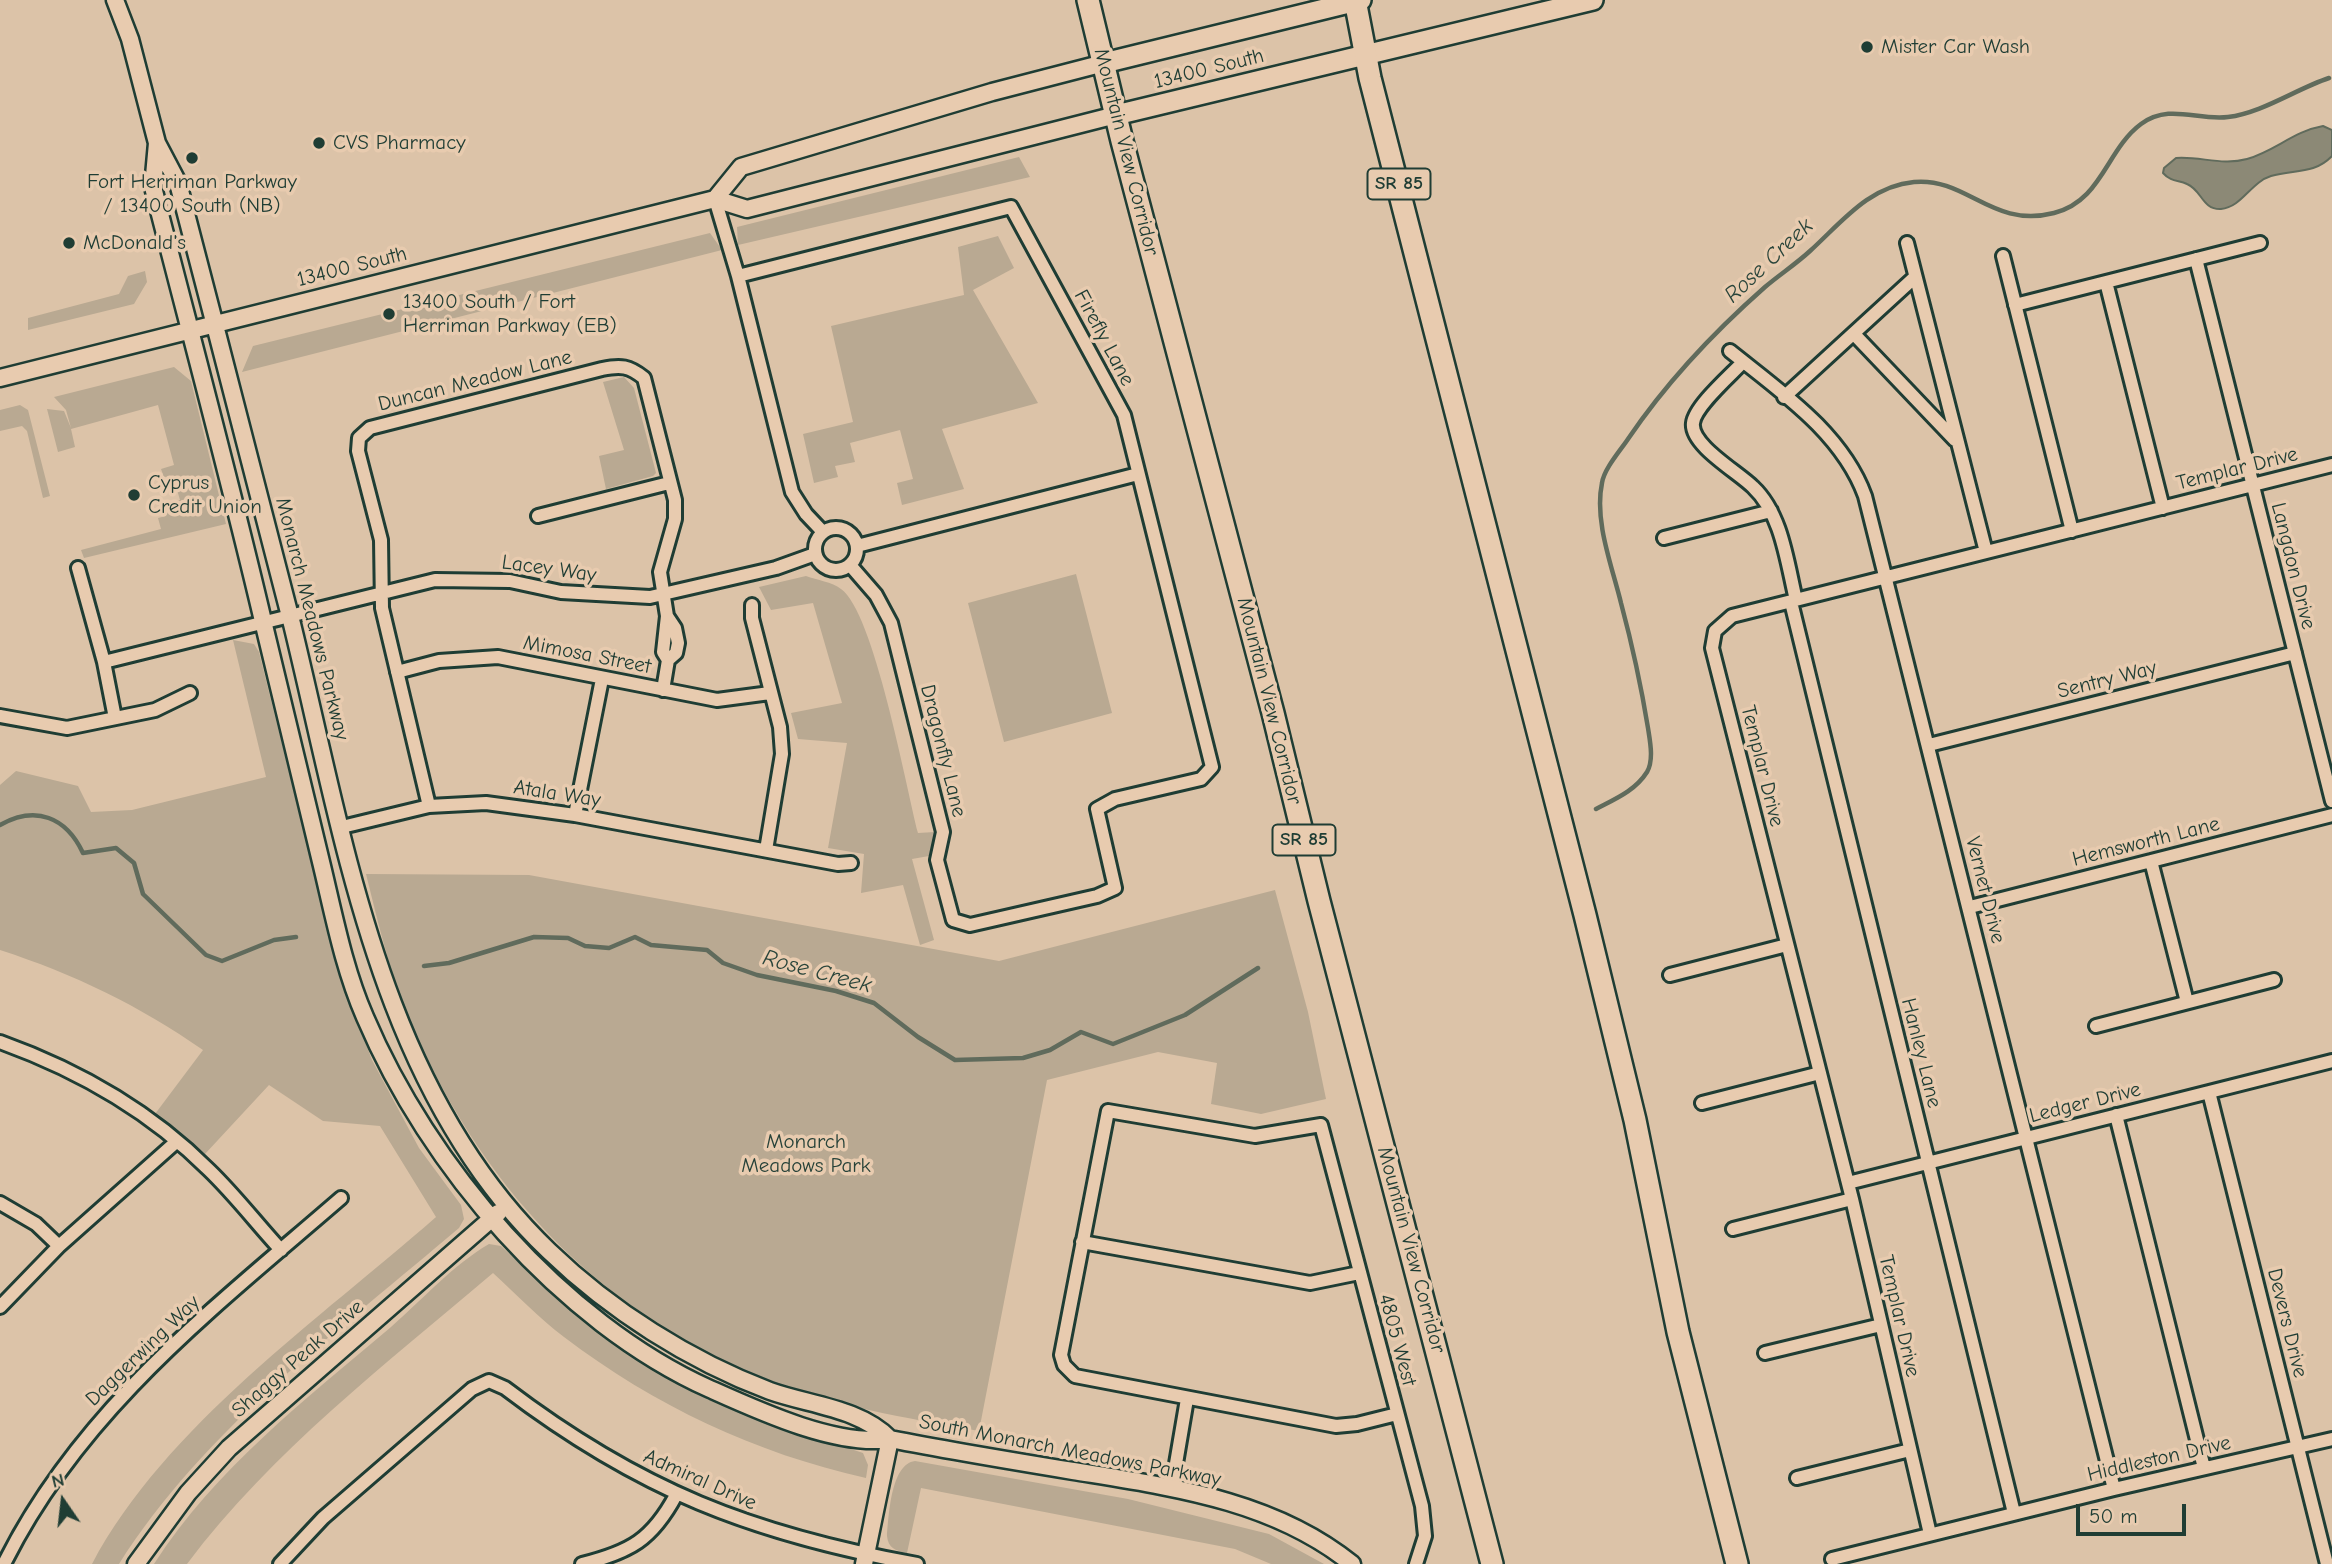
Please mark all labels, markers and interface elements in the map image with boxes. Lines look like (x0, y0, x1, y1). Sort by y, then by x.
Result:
place label: Mister Car Wash (1881, 34, 2030, 60)
marker: Mister Car Wash (1859, 39, 1875, 55)
street label: 13400 South (1151, 43, 1267, 95)
street label: Mountain View Corridor (1088, 46, 1164, 258)
place label: CVS Pharmacy (333, 130, 466, 156)
marker: CVS Pharmacy (311, 135, 327, 151)
marker: Fort Herriman Parkway / 13400 South (NB) (184, 150, 200, 166)
road number: SR 85 (1368, 168, 1430, 200)
place label: Fort Herriman Parkway / 13400 South (NB) (87, 169, 297, 219)
water label: Rose Creek (1719, 213, 1819, 309)
place label: McDonald's (83, 230, 186, 256)
marker: McDonald's (61, 235, 77, 251)
street label: 13400 South (294, 241, 410, 293)
street label: Firefly Lane (1068, 286, 1140, 390)
place label: 13400 South / Fort Herriman Parkway (EB) (403, 289, 617, 339)
marker: 13400 South / Fort Herriman Parkway (EB) (381, 306, 397, 322)
street label: Duncan Meadow Lane (375, 345, 575, 417)
street label: Templar Drive (2174, 442, 2300, 496)
place label: Cyprus Credit Union (148, 470, 262, 520)
marker: Cyprus Credit Union (126, 487, 142, 503)
street label: Monarch Meadows Parkway (270, 495, 354, 743)
street label: Langdon Drive (2265, 500, 2321, 632)
street label: Lacey Way (500, 550, 598, 588)
street label: Mountain View Corridor (1231, 595, 1307, 807)
street label: Mimosa Street (521, 630, 653, 680)
street label: Sentry Way (2055, 656, 2159, 704)
street label: Dragonfly Lane (914, 682, 972, 820)
street label: Templar Drive (1735, 703, 1789, 829)
street label: Atala Way (512, 775, 602, 813)
street label: Hemsworth Lane (2070, 812, 2222, 872)
road number: SR 85 (1272, 824, 1336, 856)
street label: Vernet Drive (1960, 834, 2010, 946)
water label: Rose Creek (760, 944, 874, 1000)
street label: Hanley Lane (1895, 995, 1947, 1111)
street label: Ledger Drive (2027, 1077, 2143, 1129)
park label: Monarch Meadows Park (741, 1129, 871, 1179)
street label: Mountain View Corridor (1371, 1144, 1451, 1356)
street label: Templar Drive (1873, 1253, 1925, 1379)
street label: Devers Drive (2261, 1266, 2313, 1380)
street label: Daggerwing Way (81, 1290, 205, 1412)
street label: 4805 West (1373, 1291, 1421, 1389)
street label: Shaggy Peak Drive (227, 1295, 369, 1423)
street label: South Monarch Meadows Parkway (917, 1409, 1223, 1493)
street label: Hiddleston Drive (2085, 1430, 2233, 1488)
street label: Admiral Drive (640, 1444, 760, 1516)
north arrow (28, 1466, 98, 1536)
text: N (49, 1468, 67, 1493)
scale bar (2080, 1490, 2190, 1534)
text: 50 m (2089, 1504, 2138, 1528)

